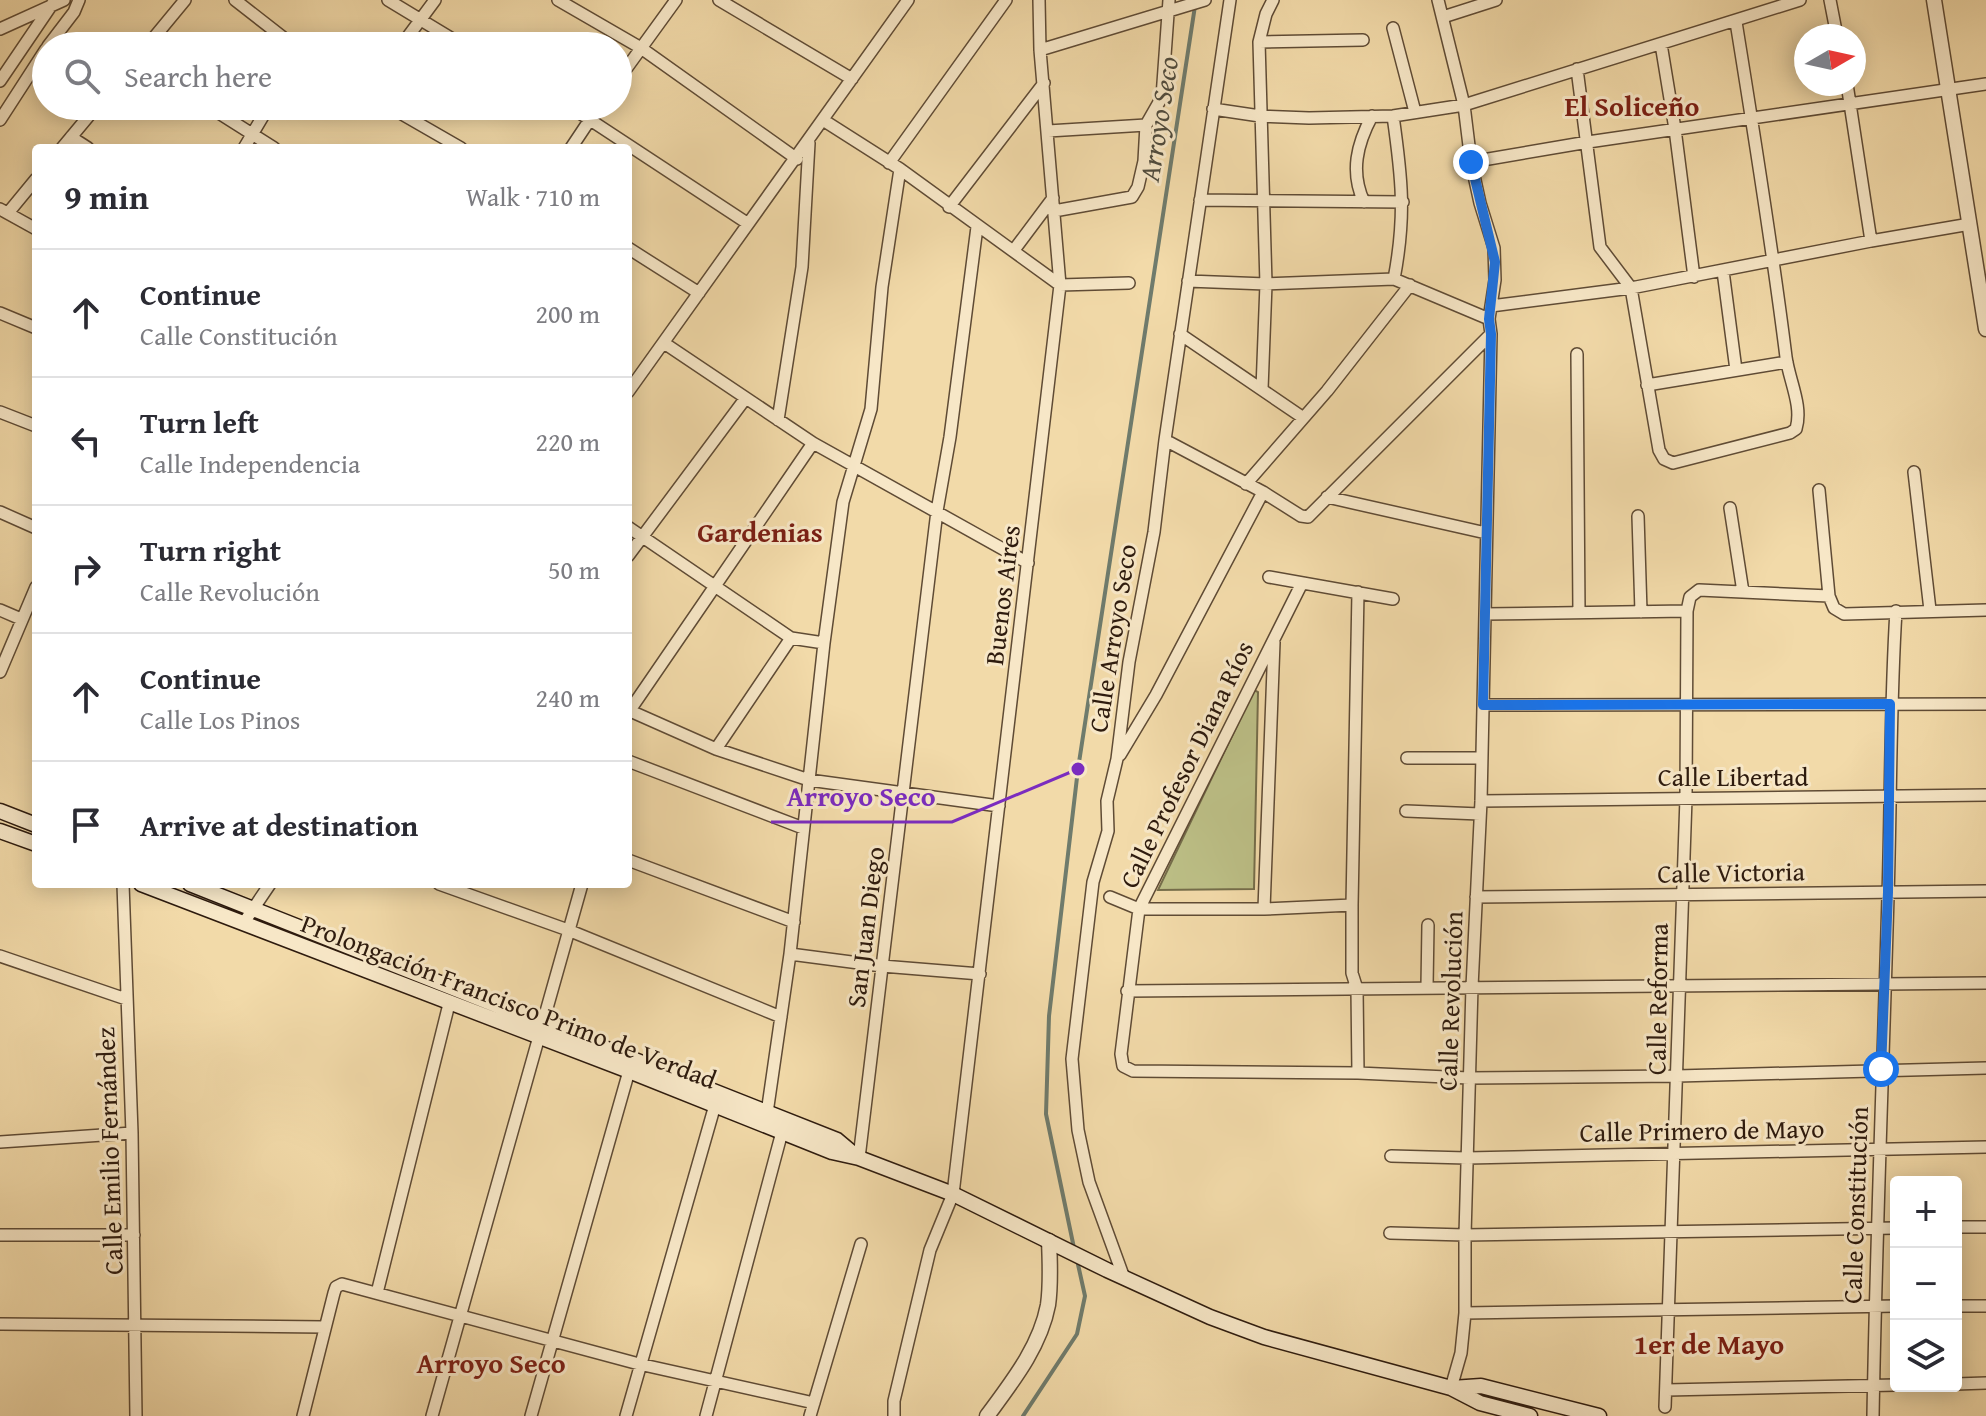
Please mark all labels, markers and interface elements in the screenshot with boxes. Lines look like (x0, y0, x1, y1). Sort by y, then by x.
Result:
north arrow (1794, 24, 1866, 96)
search box (32, 32, 632, 120)
icon: search (60, 54, 104, 98)
text: Search here (124, 54, 272, 98)
water label: Arroyo Seco (1128, 54, 1188, 185)
district label: El Soliceño (1565, 85, 1700, 126)
route end (1453, 144, 1489, 180)
text: 9 min (64, 172, 149, 221)
text: Walk · 710 m (466, 177, 600, 216)
text: Continue (140, 272, 261, 316)
icon: ahead (64, 291, 108, 335)
text: 200 m (535, 294, 600, 333)
text: Calle Constitución (140, 316, 338, 355)
text: Turn left (140, 400, 259, 444)
icon: left (64, 419, 108, 463)
text: 220 m (535, 422, 600, 461)
text: Calle Independencia (140, 444, 360, 483)
district label: Gardenias (697, 511, 823, 552)
street label: Buenos Aires (974, 523, 1030, 667)
text: Turn right (140, 528, 281, 572)
street label: Calle Arroyo Seco (1078, 541, 1146, 735)
icon: right (64, 547, 108, 591)
text: 50 m (548, 550, 600, 589)
text: Calle Revolución (140, 572, 320, 611)
street label: Calle Profesor Diana Ríos (1109, 634, 1263, 894)
text: Continue (140, 656, 261, 700)
icon: ahead (64, 675, 108, 719)
text: 240 m (535, 678, 600, 717)
text: Calle Los Pinos (140, 700, 300, 739)
street label: Calle Libertad (1658, 757, 1808, 796)
callout: Arroyo Seco (771, 770, 952, 822)
text: Arroyo Seco (786, 775, 936, 816)
icon: arrive (64, 803, 108, 847)
text: Arrive at destination (140, 803, 418, 847)
street label: San Juan Diego (836, 844, 894, 1010)
street label: Calle Victoria (1657, 851, 1806, 893)
street label: Prolongación Francisco Primo de Verdad (296, 904, 723, 1099)
street label: Calle Revolución (1427, 910, 1473, 1092)
street label: Calle Reforma (1636, 922, 1678, 1075)
street label: Calle Emilio Fernández (85, 1027, 133, 1275)
route start (1863, 1051, 1899, 1087)
street label: Calle Constitución (1832, 1105, 1878, 1304)
street label: Calle Primero de Mayo (1579, 1108, 1825, 1152)
map controls (1890, 1176, 1962, 1392)
button: + (1890, 1176, 1962, 1248)
button: − (1890, 1248, 1962, 1320)
button: layers (1890, 1320, 1962, 1392)
district label: 1er de Mayo (1634, 1323, 1784, 1364)
district label: Arroyo Seco (416, 1342, 566, 1383)

